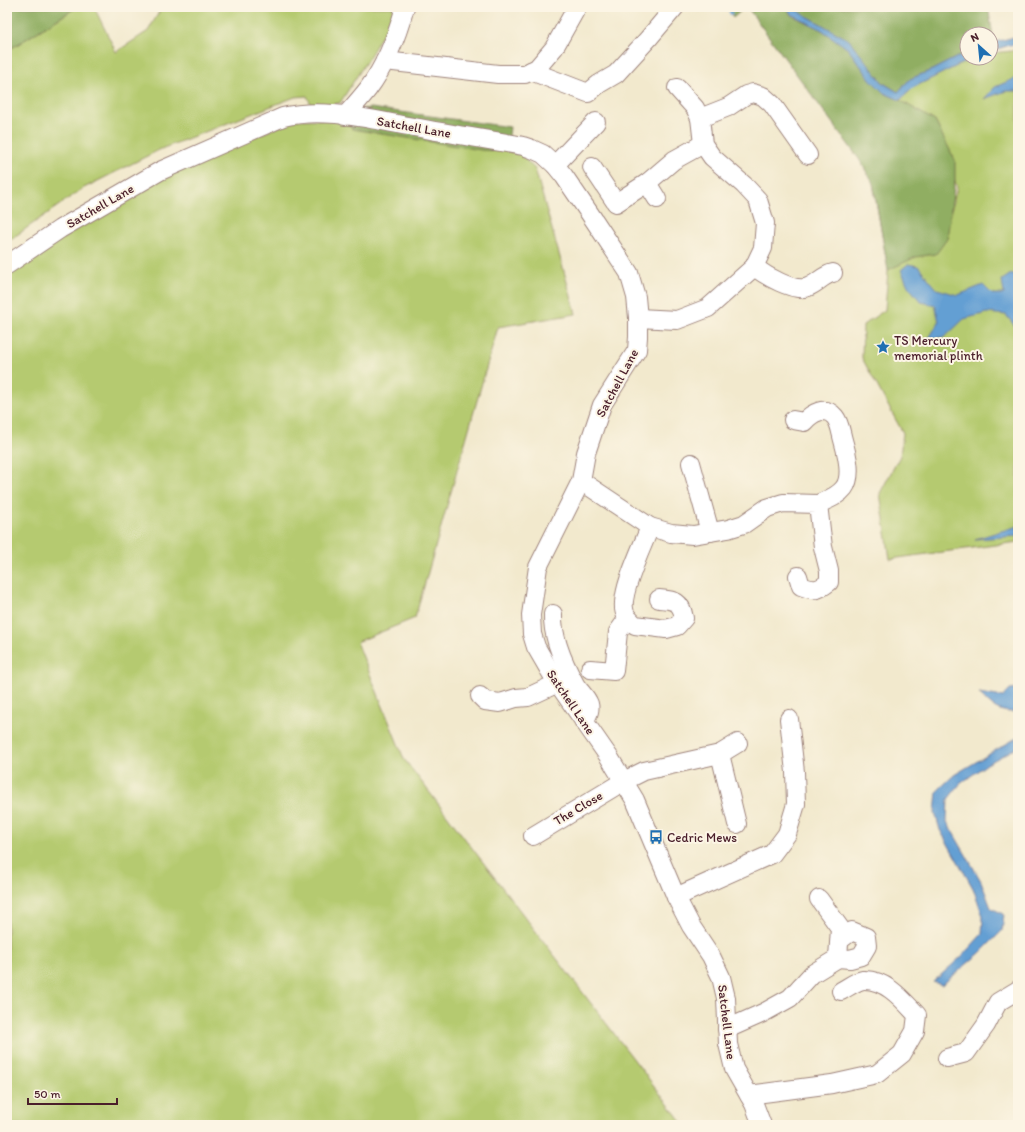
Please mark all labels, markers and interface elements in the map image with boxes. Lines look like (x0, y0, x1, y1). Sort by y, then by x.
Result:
north arrow (959, 26, 999, 66)
text: N (968, 30, 981, 45)
street label: Satchell Lane (376, 113, 452, 141)
street label: Satchell Lane (64, 181, 136, 231)
place label: TS Mercury memorial plinth (894, 333, 983, 363)
place icon: TS Mercury memorial plinth (875, 339, 891, 355)
street label: Satchell Lane (593, 346, 641, 420)
street label: Satchell Lane (544, 667, 598, 737)
street label: The Close (551, 788, 605, 828)
bus stop icon: Cedric Mews (648, 829, 664, 845)
place label: Cedric Mews (667, 830, 737, 845)
street label: Satchell Lane (715, 984, 739, 1060)
scale bar (28, 1080, 117, 1106)
text: 50 m (34, 1087, 60, 1101)

